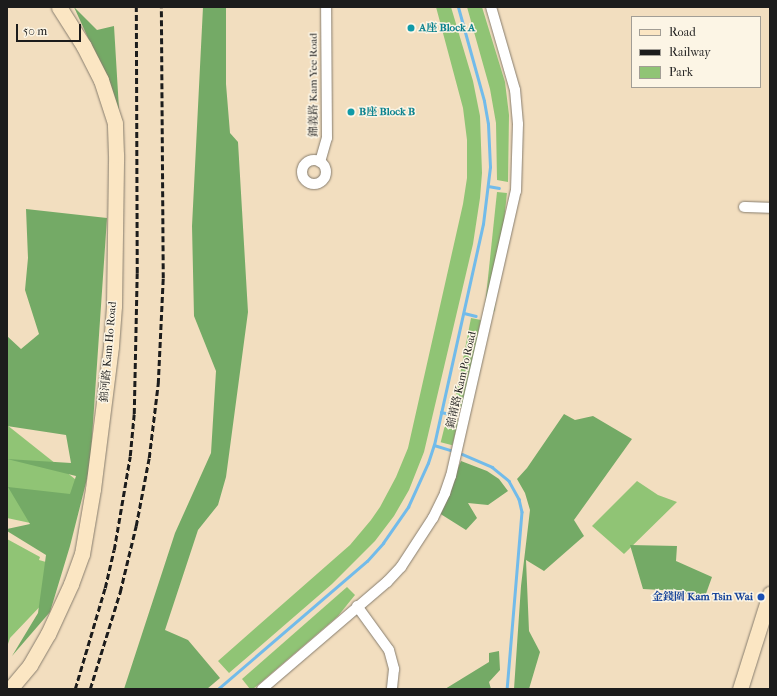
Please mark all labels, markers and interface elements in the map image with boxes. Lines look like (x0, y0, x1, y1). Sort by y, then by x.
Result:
scale bar (18, 16, 83, 42)
legend (631, 16, 761, 88)
place label: A座 Block A (419, 21, 475, 35)
marker: A座 Block A (406, 23, 416, 33)
text: 50 m (23, 24, 47, 38)
text: Road (669, 25, 696, 39)
street label: 錦義路 Kam Yee Road (307, 33, 321, 137)
text: Railway (669, 45, 711, 59)
text: Park (669, 65, 693, 79)
place label: B座 Block B (359, 105, 415, 119)
marker: B座 Block B (346, 107, 356, 117)
street label: 錦河路 Kam Ho Road (98, 301, 120, 403)
street label: 錦莆路 Kam Po Road (444, 330, 480, 430)
place label: 金錢圍 Kam Tsin Wai (652, 590, 753, 604)
marker: 金錢圍 Kam Tsin Wai (756, 592, 766, 602)

